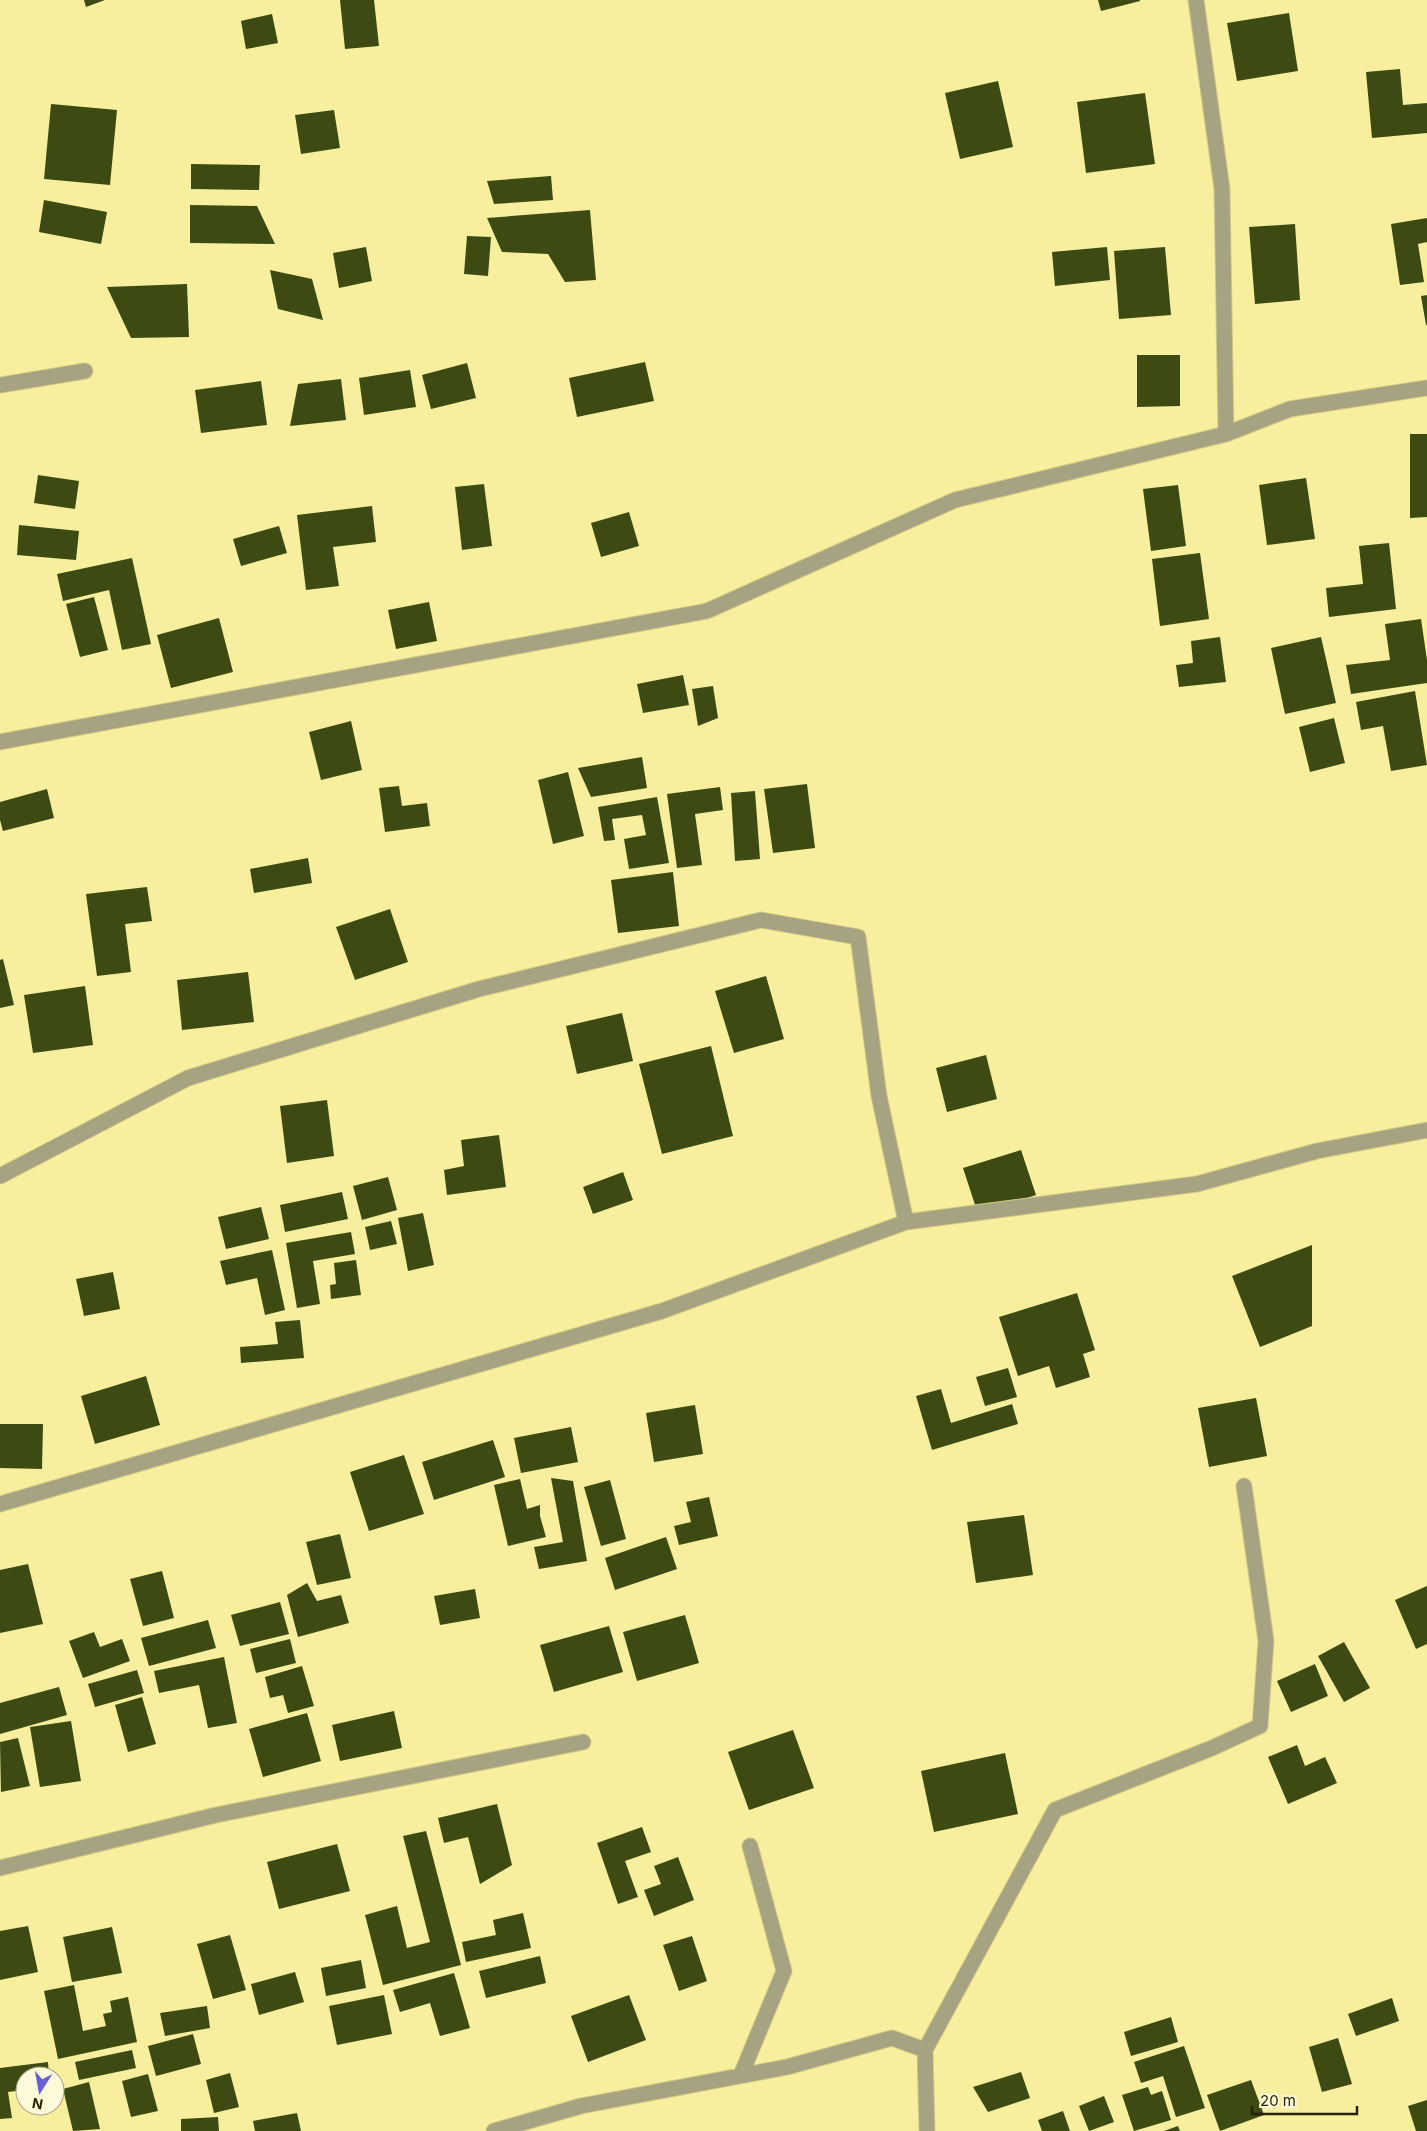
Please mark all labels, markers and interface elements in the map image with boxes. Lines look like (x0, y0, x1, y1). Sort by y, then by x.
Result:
north arrow (15, 2066, 65, 2116)
scale bar (1252, 2084, 1357, 2116)
text: 20 m (1260, 2091, 1296, 2110)
text: N (31, 2095, 44, 2114)

